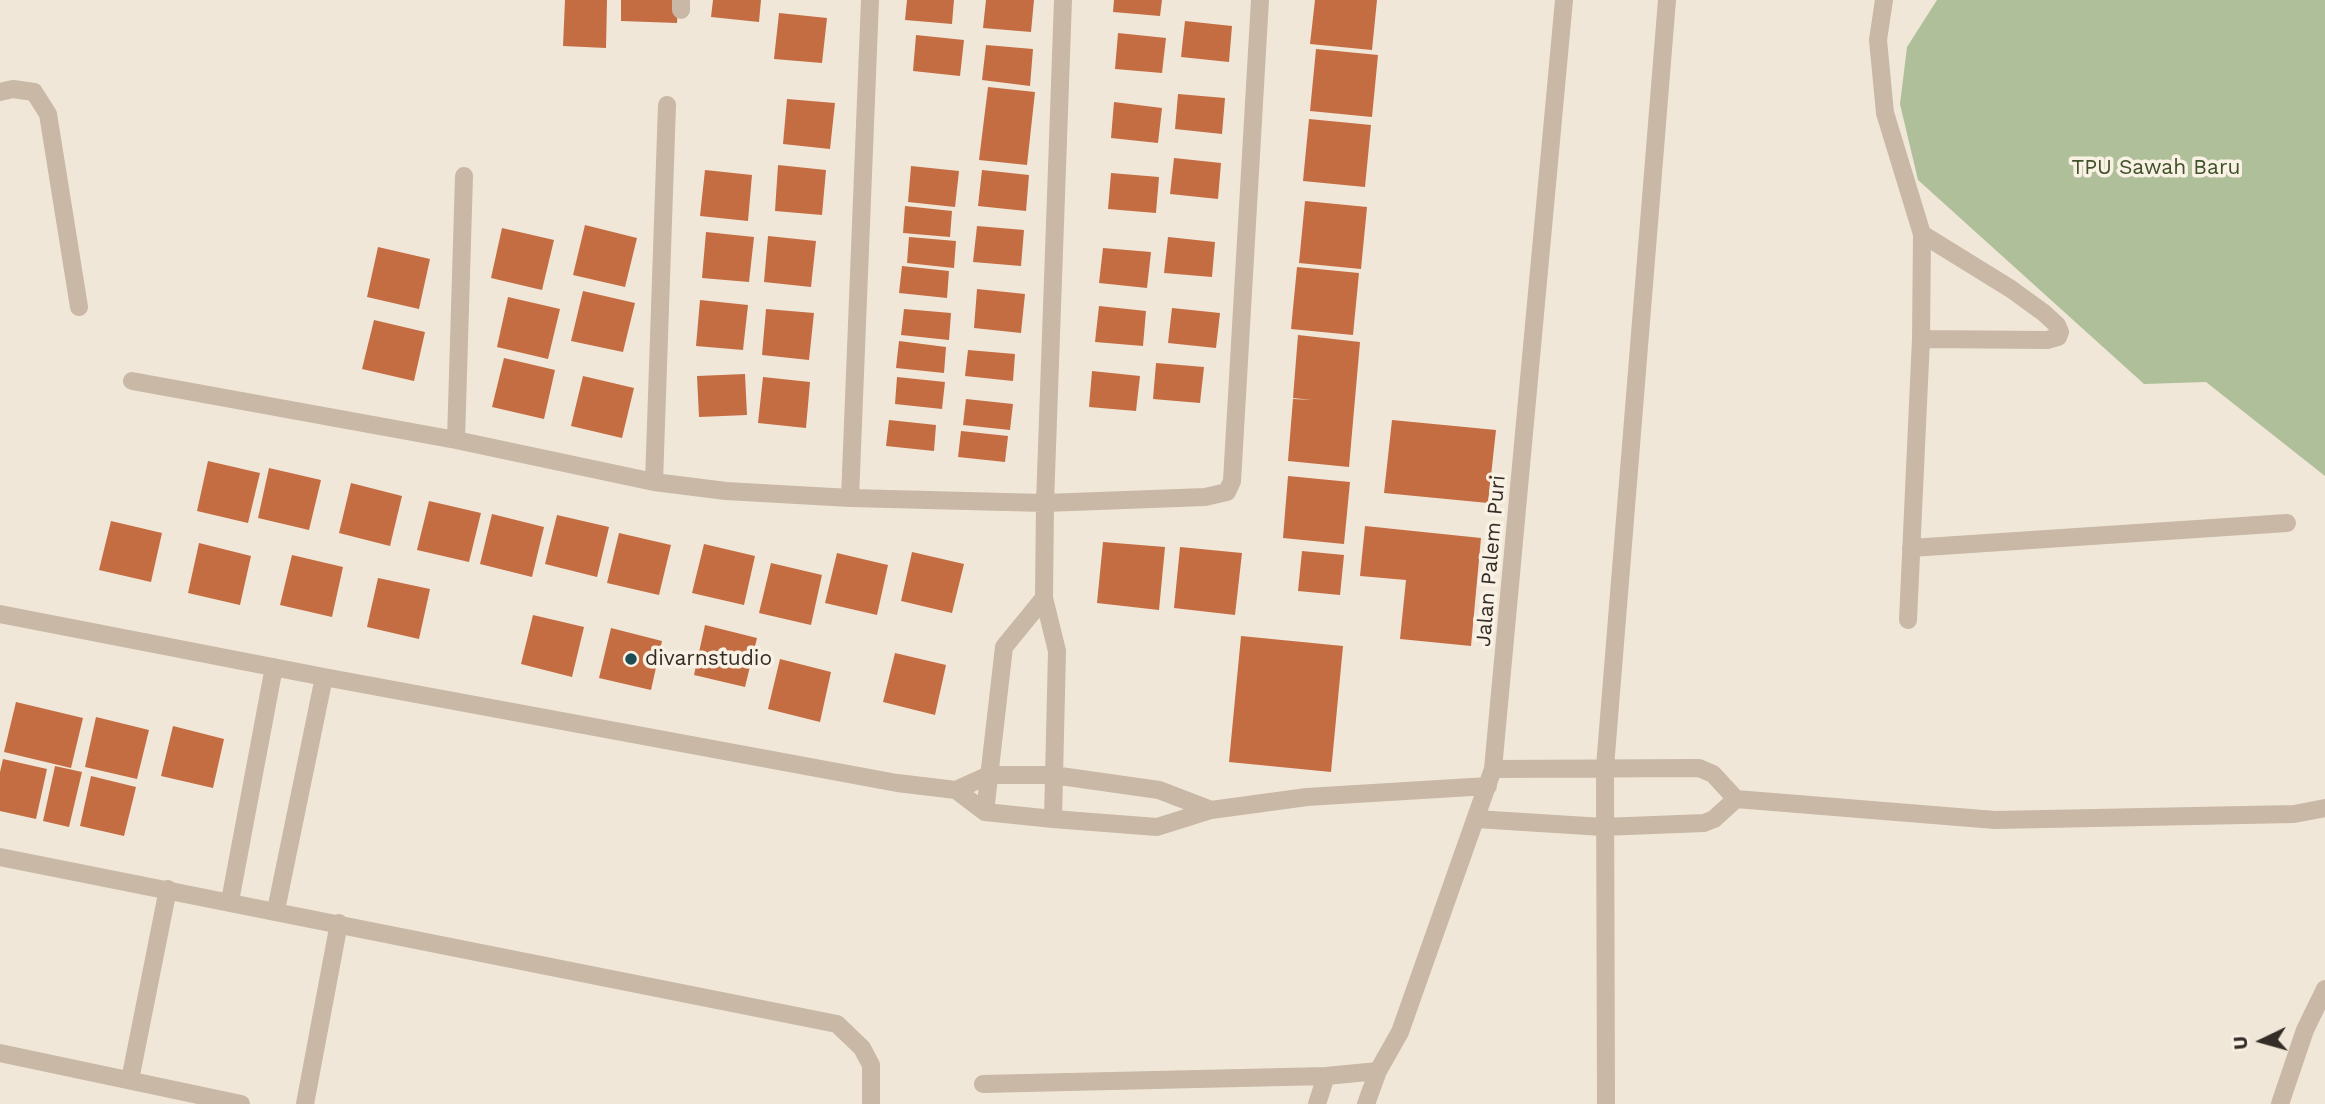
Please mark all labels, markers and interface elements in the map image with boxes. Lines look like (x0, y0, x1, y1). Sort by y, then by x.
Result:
park label: TPU Sawah Baru (2072, 155, 2240, 181)
street label: Jalan Palem Puri (1471, 474, 1511, 648)
place label: divarnstudio (645, 646, 772, 672)
marker: divarnstudio (623, 651, 639, 667)
north arrow (2227, 1006, 2297, 1076)
text: U (2229, 1035, 2253, 1051)

